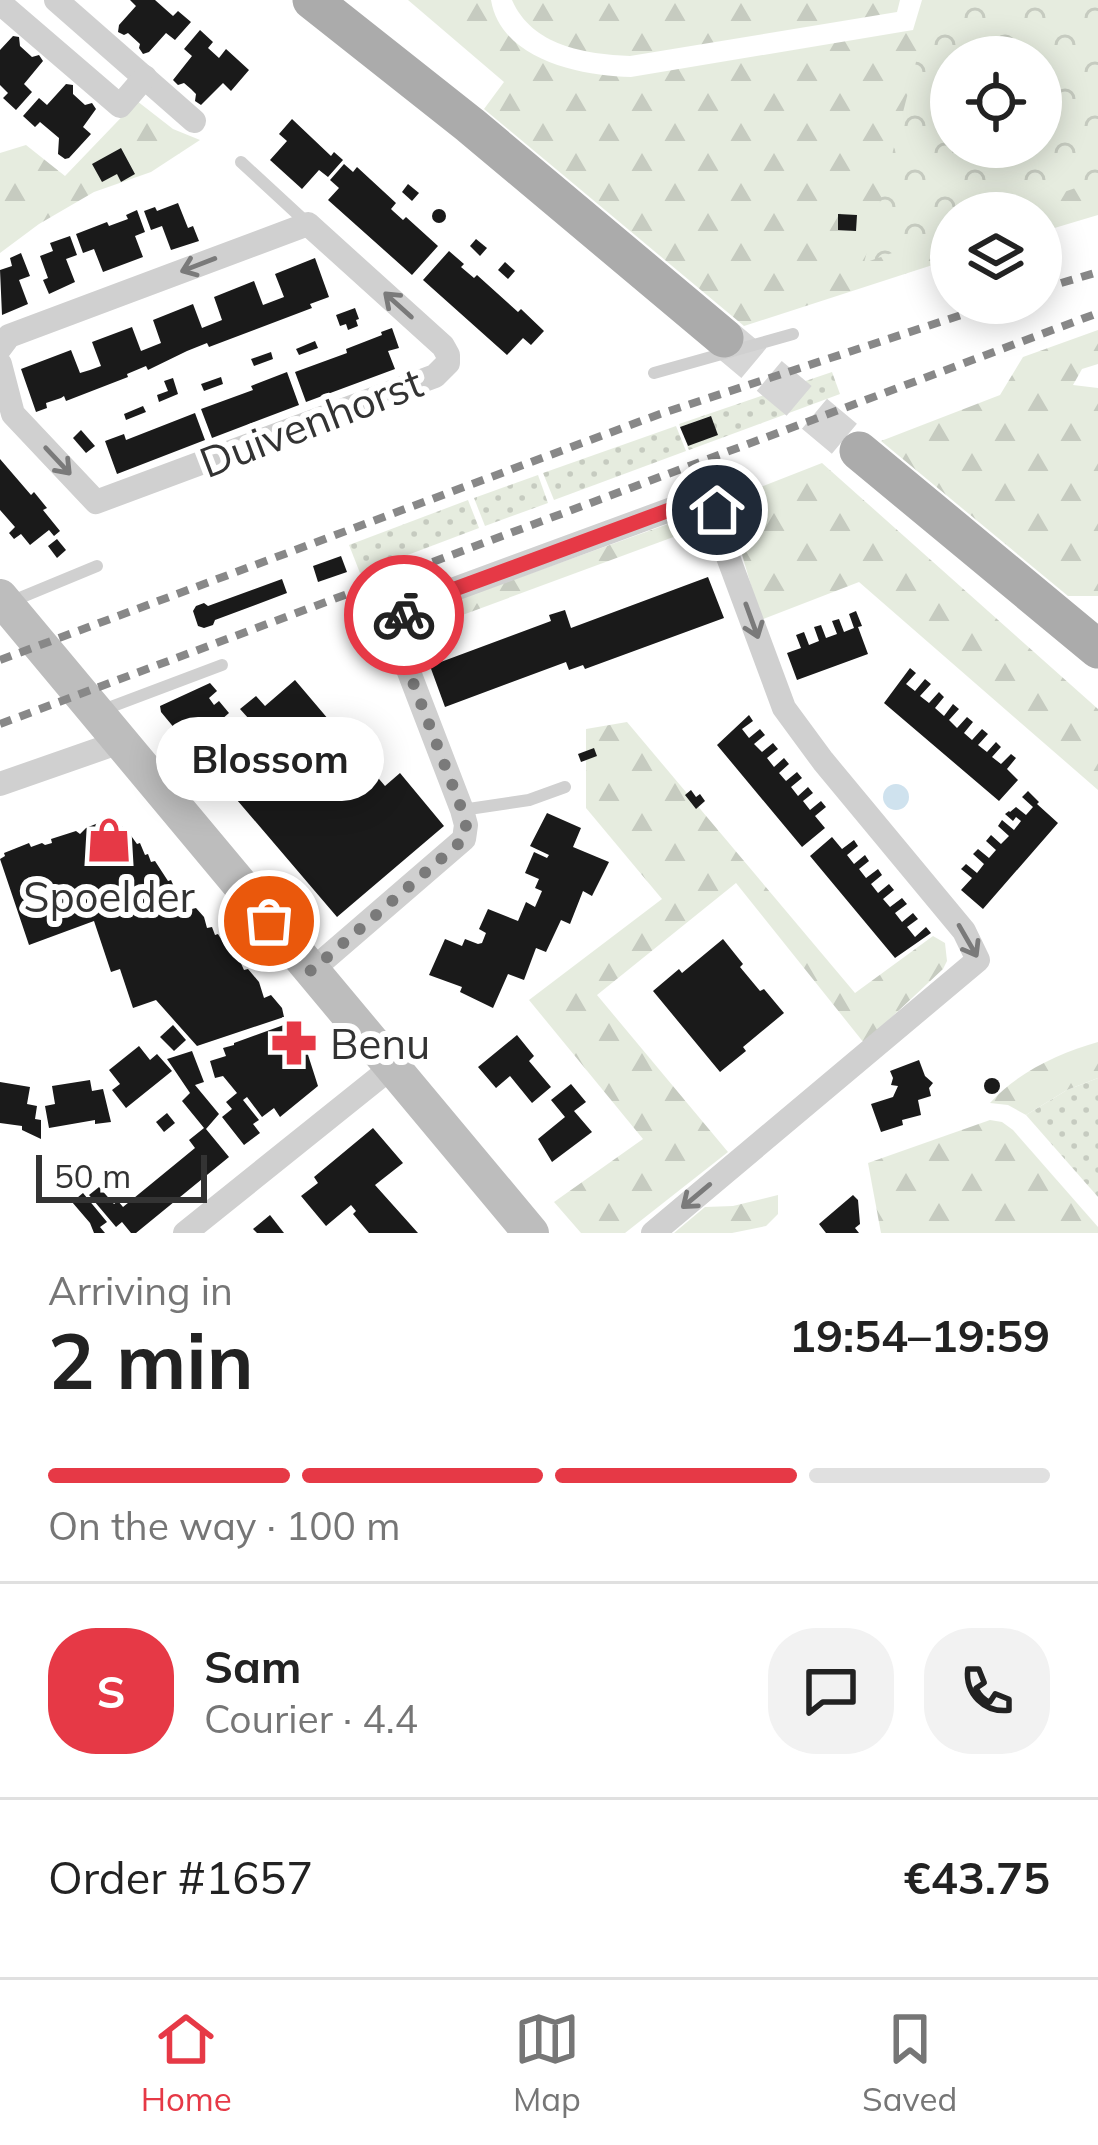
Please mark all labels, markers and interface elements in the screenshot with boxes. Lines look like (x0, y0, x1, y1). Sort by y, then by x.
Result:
map controls (930, 36, 1062, 324)
button: locate (930, 36, 1062, 168)
button: layers (930, 192, 1062, 324)
one-way arrow (180, 255, 217, 277)
one-way arrow (383, 292, 413, 319)
street label: Duivenhorst (192, 355, 430, 489)
one-way arrow (43, 446, 71, 476)
pin (666, 459, 768, 561)
icon: home (684, 477, 750, 543)
courier (344, 555, 464, 675)
icon: bike (371, 582, 437, 648)
one-way arrow (742, 602, 764, 639)
callout: Blossom (155, 717, 383, 801)
text: Blossom (191, 734, 349, 783)
shop icon: Spoelder (84, 815, 134, 865)
place label: Spoelder (23, 870, 195, 923)
pin (218, 870, 320, 972)
icon: bag (236, 888, 302, 954)
one-way arrow (956, 923, 980, 958)
place label: Benu (330, 1017, 430, 1070)
pharmacy icon: Benu (269, 1018, 319, 1068)
scale bar (36, 1149, 207, 1202)
text: 50 m (54, 1155, 131, 1196)
one-way arrow (681, 1183, 713, 1209)
text: Arriving in (48, 1266, 233, 1315)
text: 19:54–19:59 (789, 1307, 1050, 1363)
text: 2 min (48, 1311, 254, 1409)
text: On the way · 100 m (48, 1501, 400, 1550)
button: chat (768, 1628, 894, 1754)
button: phone (924, 1628, 1050, 1754)
text: Sam (204, 1638, 301, 1694)
text: S (96, 1663, 126, 1719)
text: Courier · 4.4 (204, 1694, 418, 1743)
text: Order #1657 (48, 1849, 313, 1905)
text: €43.75 (904, 1849, 1050, 1905)
tab: Home (141, 2006, 232, 2119)
tab: Map (513, 2006, 581, 2119)
tab: Saved (862, 2006, 957, 2119)

